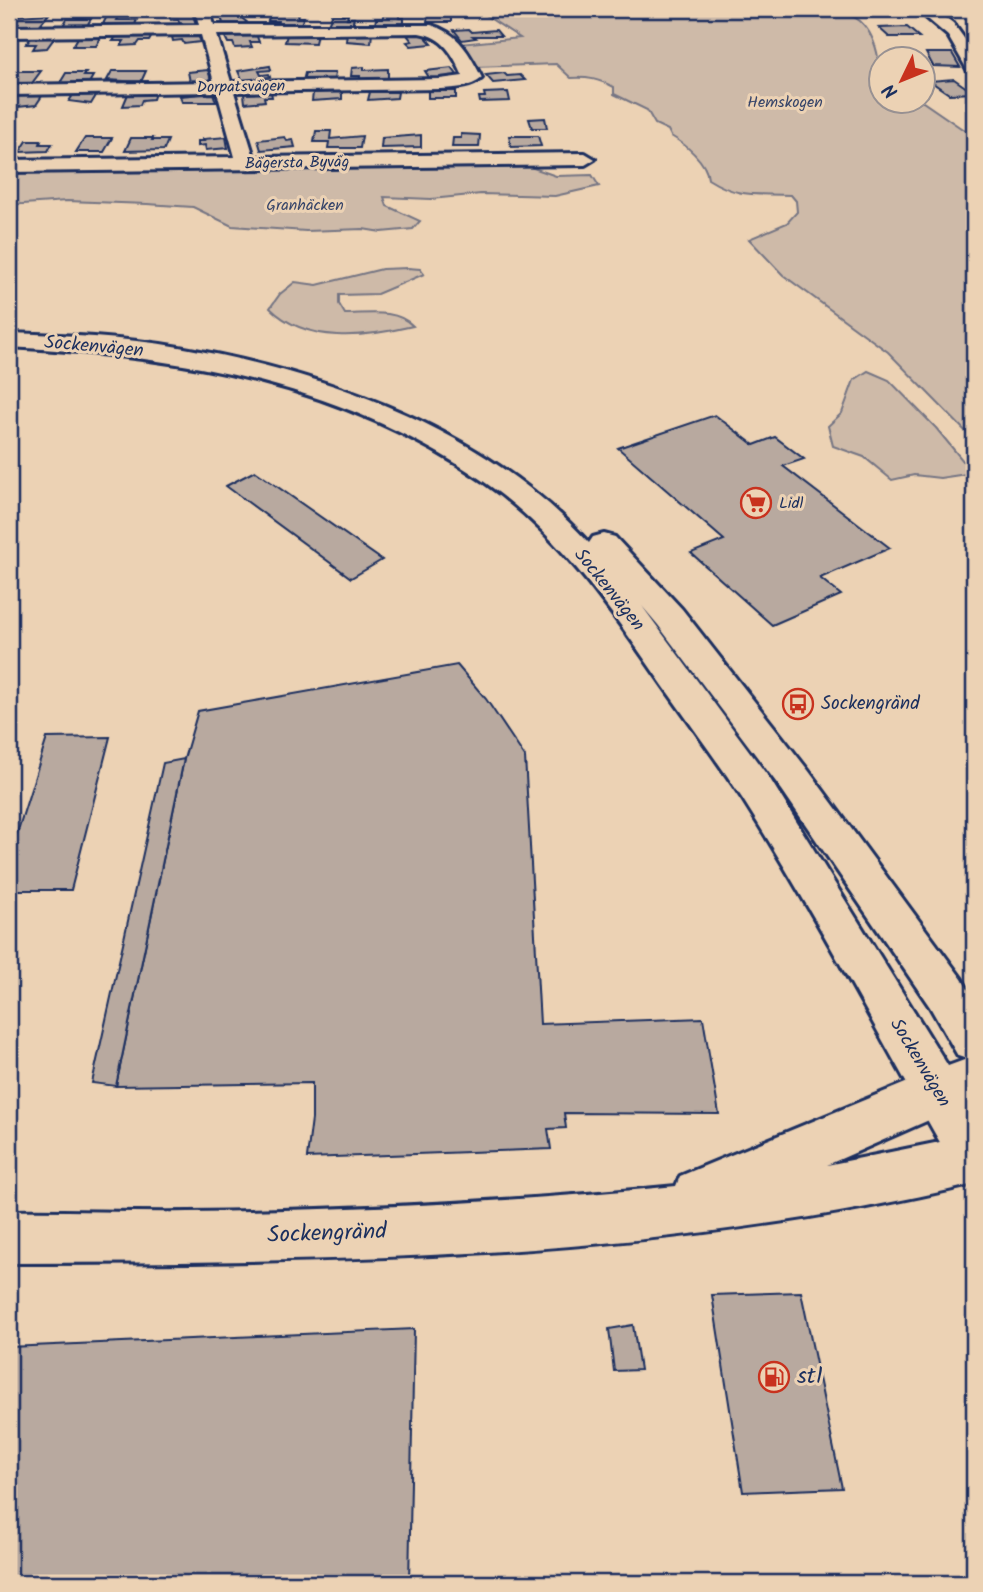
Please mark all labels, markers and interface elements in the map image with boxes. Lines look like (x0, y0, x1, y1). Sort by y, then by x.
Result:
north arrow (867, 46, 937, 116)
street label: Dorpatsvägen (196, 74, 286, 100)
text: N (876, 76, 906, 105)
park label: Hemskogen (747, 90, 823, 115)
street label: Bägersta Byväg (245, 150, 349, 176)
park label: Granhäcken (266, 193, 344, 218)
street label: Sockenvägen (43, 328, 145, 366)
supermarket icon: Lidl (739, 486, 773, 520)
place label: Lidl (779, 491, 804, 516)
street label: Sockenvägen (566, 542, 652, 638)
bus stop icon: Sockengränd (781, 687, 815, 721)
place label: Sockengränd (821, 689, 920, 719)
street label: Sockenvägen (882, 1013, 958, 1113)
street label: Sockengränd (267, 1214, 388, 1254)
place label: st1 (797, 1359, 823, 1395)
fuel station icon: st1 (757, 1360, 791, 1394)

